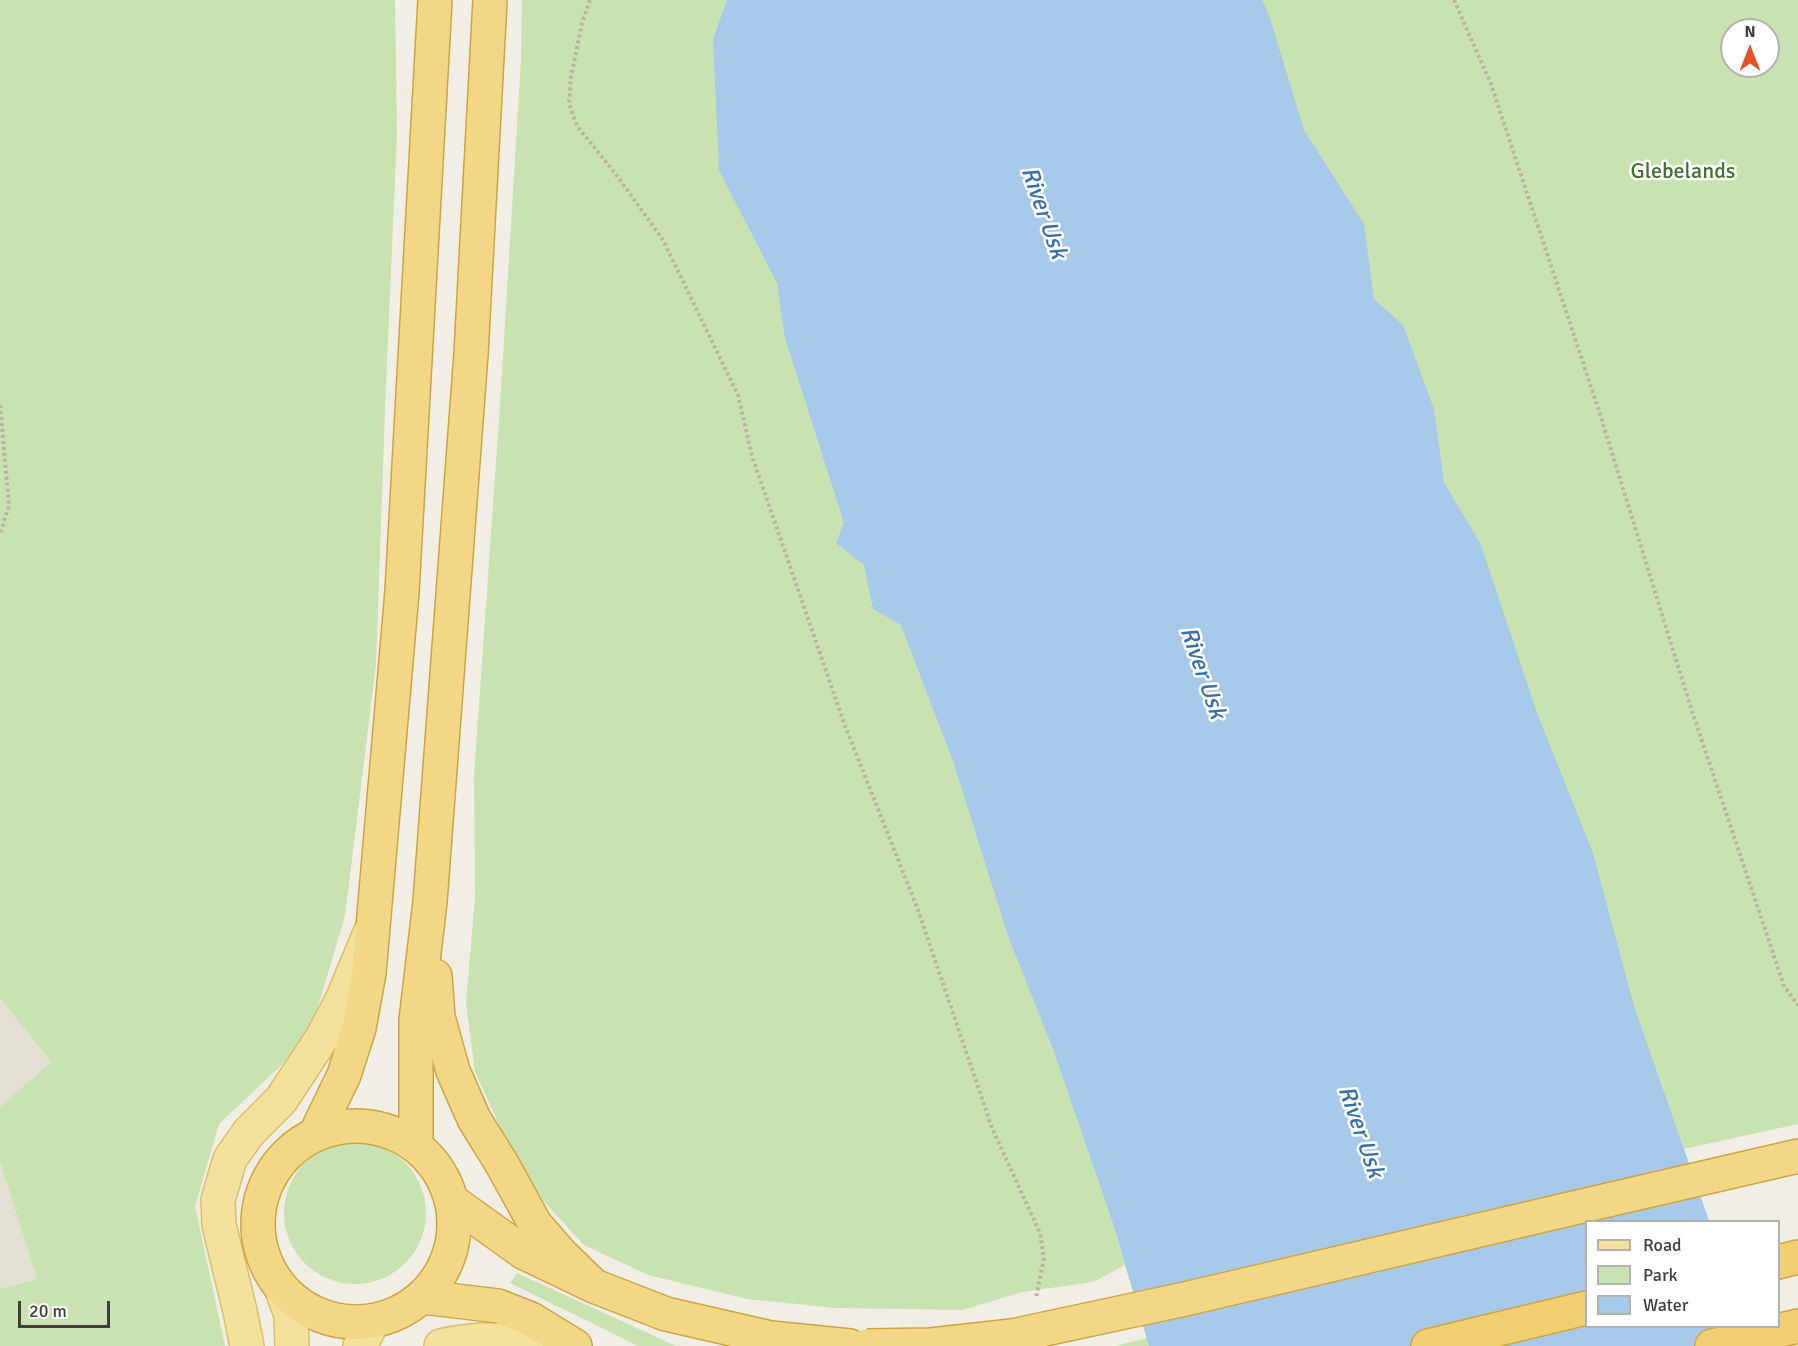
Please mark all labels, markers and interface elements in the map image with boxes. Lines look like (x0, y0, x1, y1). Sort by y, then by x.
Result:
north arrow (1720, 18, 1780, 78)
text: N (1744, 22, 1756, 42)
park label: Glebelands (1631, 159, 1735, 185)
water label: River Usk (1014, 163, 1072, 263)
water label: River Usk (1173, 623, 1231, 723)
water label: River Usk (1331, 1082, 1389, 1182)
legend (1585, 1220, 1780, 1328)
text: Road (1643, 1234, 1682, 1256)
text: Park (1643, 1264, 1678, 1286)
scale bar (21, 1289, 112, 1327)
text: Water (1643, 1294, 1688, 1316)
text: 20 m (29, 1300, 67, 1322)

